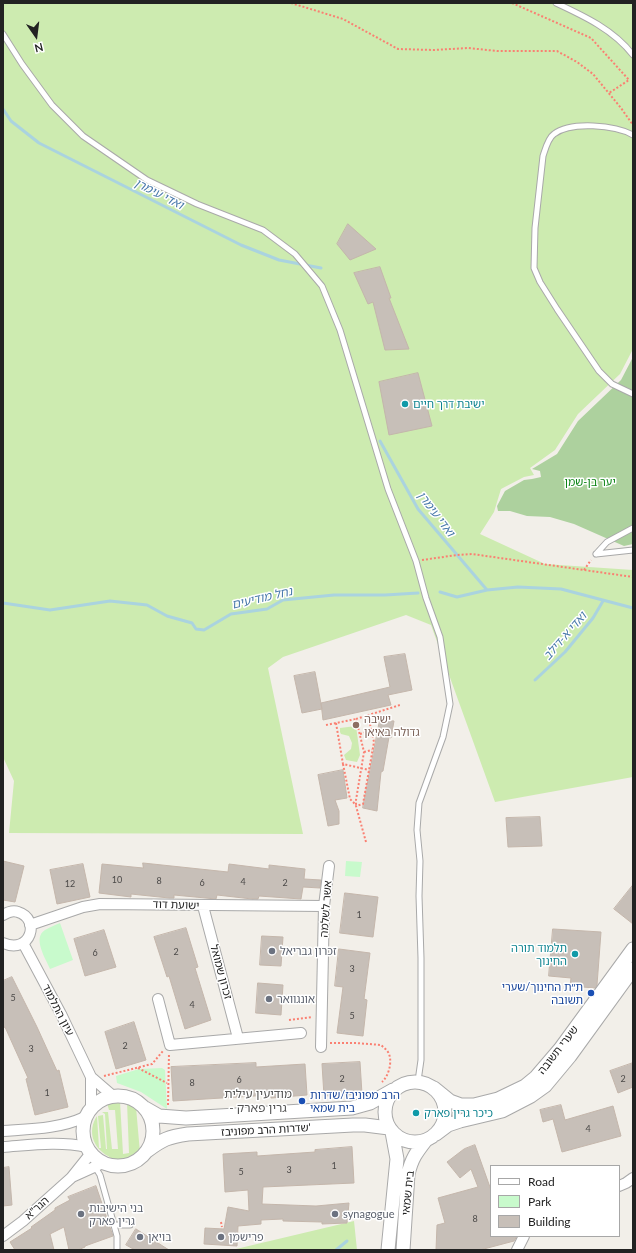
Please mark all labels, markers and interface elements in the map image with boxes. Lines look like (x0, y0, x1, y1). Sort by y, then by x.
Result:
north arrow (16, 16, 56, 56)
text: N (33, 41, 45, 55)
water label: ואדי עימרן (132, 176, 186, 212)
place label: ישיבת דרך חיים (413, 397, 484, 411)
marker: ישיבת דרך חיים (400, 399, 410, 409)
park label: יער בן-שמן (564, 475, 616, 489)
water label: ואדי עימרן (414, 489, 458, 539)
water label: נחל מודיעים (230, 584, 294, 612)
water label: ואדי א-דילב (540, 609, 590, 663)
place label: ישיבה גדולה באיאן (364, 712, 420, 738)
marker: ישיבה גדולה באיאן (351, 720, 361, 730)
house number: 10 (112, 875, 122, 885)
house number: 8 (156, 876, 162, 886)
house number: 4 (240, 877, 246, 887)
house number: 6 (199, 878, 205, 888)
house number: 2 (282, 878, 288, 888)
house number: 12 (65, 879, 75, 889)
street label: אשר לשלמה (317, 880, 335, 938)
street label: ישועת דוד (152, 898, 200, 912)
house number: 1 (356, 910, 362, 920)
place label: תלמוד תורה החינוך (511, 941, 567, 967)
street label: זכרון שמואל (207, 943, 235, 1001)
place label: זכרון גבריאל (280, 944, 337, 958)
marker: זכרון גבריאל (267, 946, 277, 956)
house number: 2 (173, 947, 179, 957)
house number: 6 (92, 948, 98, 958)
marker: תלמוד תורה החינוך (570, 949, 580, 959)
house number: 3 (349, 964, 355, 974)
place label: ת״ת החינוך/שערי תשובה (502, 980, 583, 1006)
street label: עיון התלמוד (39, 982, 77, 1038)
marker: ת״ת החינוך/שערי תשובה (586, 988, 596, 998)
place label: אונגוואר (277, 992, 315, 1006)
house number: 5 (10, 993, 16, 1003)
marker: אונגוואר (264, 994, 274, 1004)
house number: 4 (189, 1000, 195, 1010)
house number: 5 (349, 1011, 355, 1021)
street label: שערי תשובה (535, 1023, 581, 1077)
house number: 2 (122, 1041, 128, 1051)
house number: 3 (28, 1044, 34, 1054)
house number: 2 (339, 1074, 345, 1084)
house number: 2 (620, 1074, 626, 1084)
house number: 6 (236, 1075, 242, 1085)
house number: 8 (189, 1078, 195, 1088)
district label: מודיעין עילית - גרין פארק (224, 1087, 292, 1115)
house number: 1 (44, 1088, 50, 1098)
place label: הרב מפוניבז/שדרות בית שמאי (310, 1088, 400, 1114)
marker: הרב מפוניבז/שדרות בית שמאי (297, 1096, 307, 1106)
place label: כיכר גרין פארק (424, 1106, 493, 1120)
marker: כיכר גרין פארק (411, 1108, 421, 1118)
street label: שדרות הרב מפוניבז' (221, 1121, 311, 1139)
house number: 4 (585, 1124, 591, 1134)
house number: 1 (331, 1161, 337, 1171)
house number: 3 (286, 1165, 292, 1175)
legend (490, 1165, 620, 1237)
house number: 5 (238, 1167, 244, 1177)
street label: בית שמאי (399, 1170, 417, 1216)
text: Road (528, 1174, 555, 1189)
street label: הגר"א (22, 1194, 52, 1222)
text: Park (528, 1194, 551, 1209)
place label: בני הישיבות גרין פארק (89, 1201, 143, 1227)
place label: synagogue (343, 1207, 394, 1221)
marker: בני הישיבות גרין פארק (76, 1209, 86, 1219)
marker: synagogue (330, 1209, 340, 1219)
house number: 8 (472, 1214, 478, 1224)
text: Building (528, 1214, 571, 1229)
place label: בויאן (148, 1230, 171, 1244)
place label: פרישמן (229, 1230, 264, 1244)
marker: בויאן (135, 1232, 145, 1242)
marker: פרישמן (216, 1232, 226, 1242)

